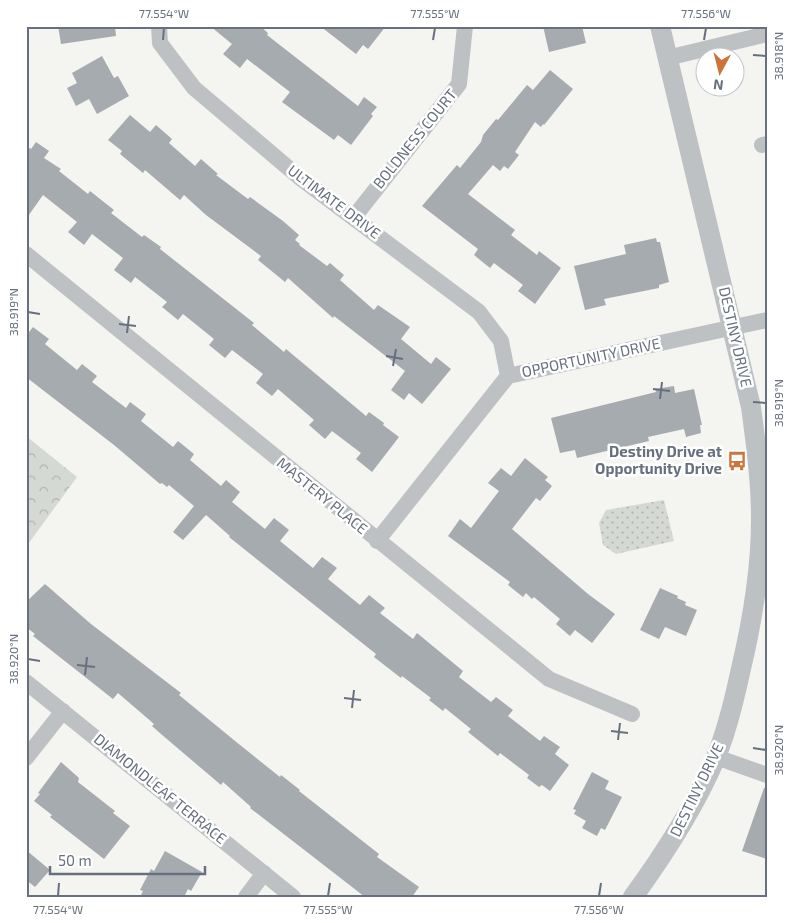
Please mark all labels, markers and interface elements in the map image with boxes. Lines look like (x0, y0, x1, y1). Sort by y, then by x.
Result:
text: 77.554°W (139, 6, 189, 20)
text: 77.555°W (410, 6, 460, 20)
text: 77.556°W (681, 6, 731, 20)
text: 38.918°N (771, 32, 785, 80)
north arrow (696, 48, 746, 98)
text: N (712, 76, 724, 94)
street label: BOLDNESS COURT (369, 85, 460, 192)
street label: ULTIMATE DRIVE (285, 160, 385, 242)
street label: DESTINY DRIVE (716, 285, 756, 389)
text: 38.919°N (6, 288, 20, 336)
street label: OPPORTUNITY DRIVE (520, 334, 662, 380)
text: 38.919°N (771, 379, 785, 427)
place label: Destiny Drive at Opportunity Drive (595, 442, 722, 478)
bus stop icon: Destiny Drive at Opportunity Drive (726, 450, 748, 472)
street label: MASTERY PLACE (274, 453, 372, 537)
text: 38.920°N (6, 634, 20, 684)
text: 38.920°N (771, 725, 785, 775)
street label: DIAMONDLEAF TERRACE (91, 729, 230, 847)
street label: DESTINY DRIVE (666, 740, 727, 839)
scale bar (50, 843, 205, 875)
text: 50 m (58, 851, 92, 869)
text: 77.554°W (33, 902, 83, 916)
text: 77.555°W (303, 902, 353, 916)
text: 77.556°W (574, 902, 624, 916)

